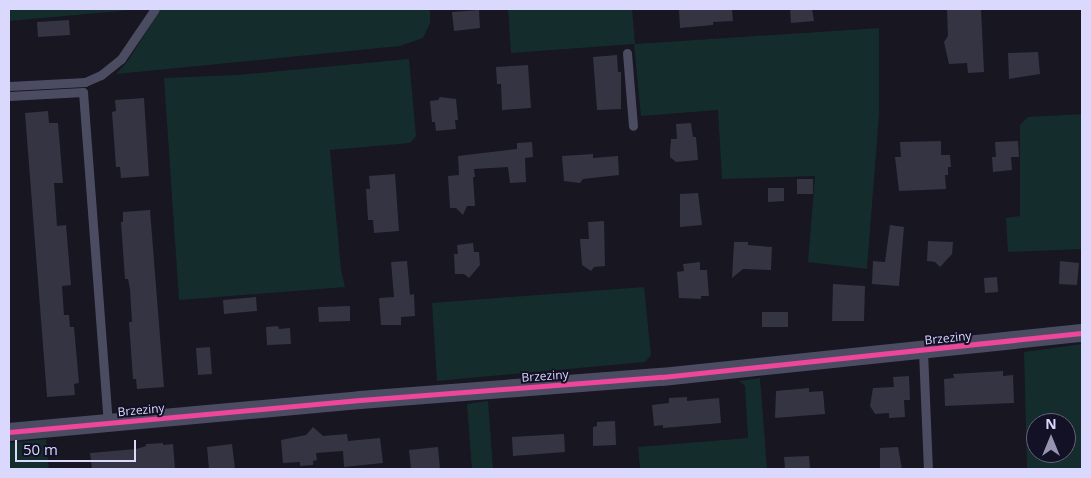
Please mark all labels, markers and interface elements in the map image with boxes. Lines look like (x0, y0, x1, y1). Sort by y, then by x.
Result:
street label: Brzeziny (924, 328, 972, 348)
street label: Brzeziny (521, 367, 569, 385)
street label: Brzeziny (117, 401, 165, 419)
north arrow (1026, 413, 1076, 463)
text: N (1045, 414, 1057, 433)
scale bar (18, 430, 139, 462)
text: 50 m (23, 439, 58, 459)

